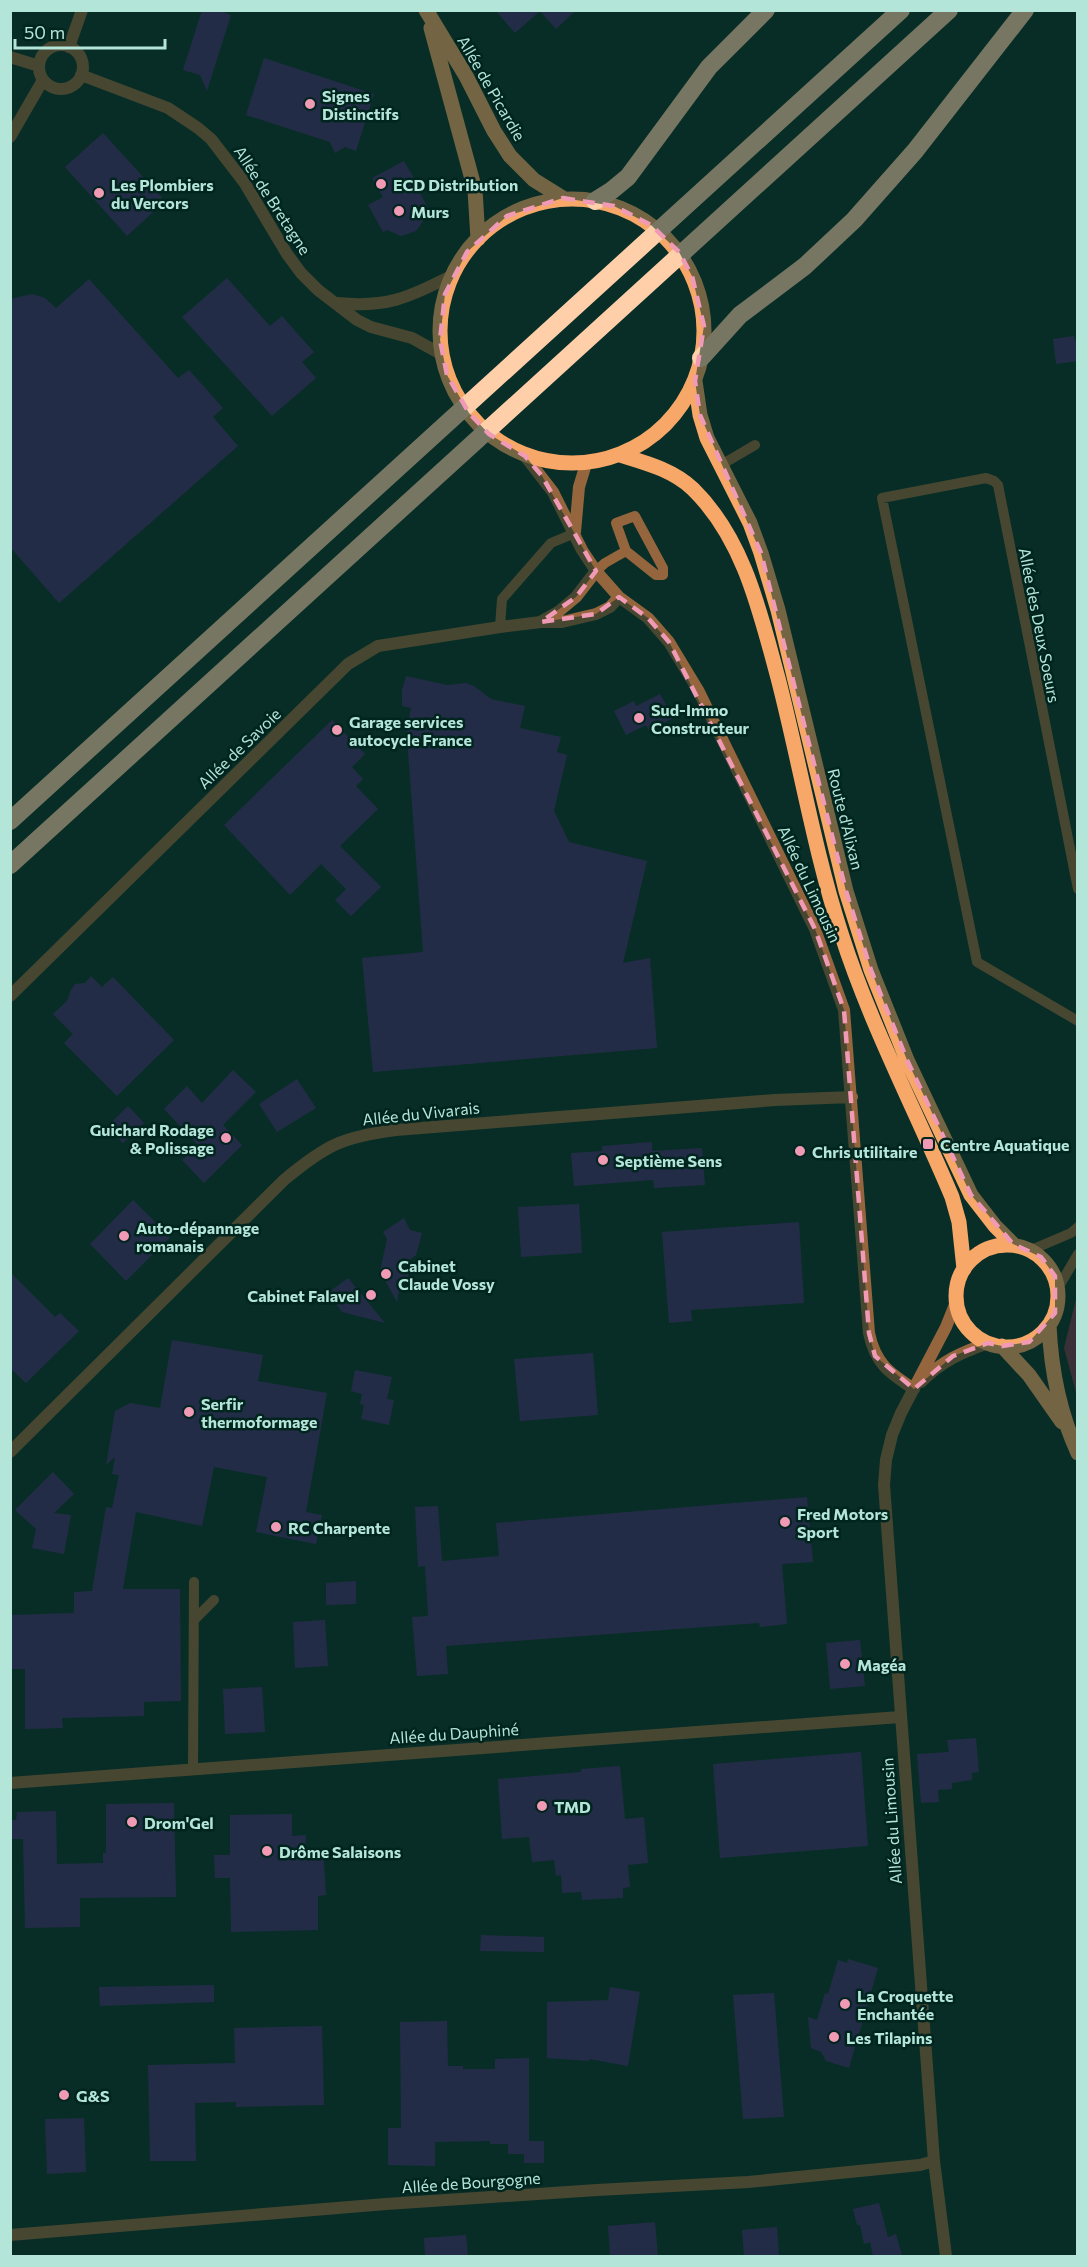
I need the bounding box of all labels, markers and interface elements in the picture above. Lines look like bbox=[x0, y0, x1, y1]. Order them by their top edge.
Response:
scale bar bbox=[15, 12, 165, 50]
text: 50 m bbox=[24, 21, 65, 43]
street label: Allée de Picardie bbox=[454, 32, 530, 144]
place label: Signes Distinctifs bbox=[322, 86, 399, 123]
marker: Signes Distinctifs bbox=[303, 97, 317, 111]
street label: Allée de Bretagne bbox=[231, 142, 315, 258]
place label: Les Plombiers du Vercors bbox=[111, 175, 214, 212]
place label: ECD Distribution bbox=[393, 175, 518, 194]
marker: ECD Distribution bbox=[374, 177, 388, 191]
marker: Les Plombiers du Vercors bbox=[92, 186, 106, 200]
place label: Murs bbox=[411, 202, 449, 221]
marker: Murs bbox=[392, 204, 406, 218]
street label: Allée des Deux Soeurs bbox=[1016, 546, 1064, 704]
place label: Sud-Immo Constructeur bbox=[651, 700, 750, 737]
street label: Allée de Savoie bbox=[194, 704, 284, 792]
marker: Sud-Immo Constructeur bbox=[632, 711, 646, 725]
place label: Garage services autocycle France bbox=[349, 712, 472, 749]
marker: Garage services autocycle France bbox=[330, 723, 344, 737]
street label: Route d'Alixan bbox=[824, 766, 868, 872]
street label: Allée du Limousin bbox=[775, 823, 845, 945]
street label: Allée du Vivarais bbox=[361, 1097, 481, 1129]
place label: Guichard Rodage & Polissage bbox=[90, 1120, 214, 1157]
marker: Guichard Rodage & Polissage bbox=[219, 1131, 233, 1145]
place label: Centre Aquatique bbox=[940, 1135, 1069, 1154]
marker: Centre Aquatique bbox=[921, 1137, 935, 1151]
place label: Chris utilitaire bbox=[812, 1142, 917, 1161]
marker: Chris utilitaire bbox=[793, 1144, 807, 1158]
place label: Septième Sens bbox=[615, 1151, 722, 1170]
marker: Septième Sens bbox=[596, 1153, 610, 1167]
place label: Auto-dépannage romanais bbox=[136, 1218, 259, 1255]
marker: Auto-dépannage romanais bbox=[117, 1229, 131, 1243]
place label: Cabinet Claude Vossy bbox=[398, 1256, 495, 1293]
marker: Cabinet Claude Vossy bbox=[379, 1267, 393, 1281]
place label: Cabinet Falavel bbox=[247, 1286, 359, 1305]
marker: Cabinet Falavel bbox=[364, 1288, 378, 1302]
place label: Serfir thermoformage bbox=[201, 1394, 317, 1431]
marker: Serfir thermoformage bbox=[182, 1405, 196, 1419]
place label: Fred Motors Sport bbox=[797, 1504, 888, 1541]
marker: Fred Motors Sport bbox=[778, 1515, 792, 1529]
place label: RC Charpente bbox=[288, 1518, 390, 1537]
marker: RC Charpente bbox=[269, 1520, 283, 1534]
place label: Magéa bbox=[857, 1655, 906, 1674]
marker: Magéa bbox=[838, 1657, 852, 1671]
street label: Allée du Dauphiné bbox=[389, 1719, 519, 1747]
street label: Allée du Limousin bbox=[877, 1757, 905, 1885]
place label: TMD bbox=[554, 1797, 591, 1816]
marker: TMD bbox=[535, 1799, 549, 1813]
place label: Drom'Gel bbox=[144, 1813, 214, 1832]
marker: Drom'Gel bbox=[125, 1815, 139, 1829]
place label: Drôme Salaisons bbox=[279, 1842, 401, 1861]
marker: Drôme Salaisons bbox=[260, 1844, 274, 1858]
place label: La Croquette Enchantée bbox=[857, 1986, 953, 2023]
marker: La Croquette Enchantée bbox=[838, 1997, 852, 2011]
place label: Les Tilapins bbox=[846, 2028, 932, 2047]
marker: Les Tilapins bbox=[827, 2030, 841, 2044]
place label: G&S bbox=[76, 2086, 110, 2105]
marker: G&S bbox=[57, 2088, 71, 2102]
street label: Allée de Bourgogne bbox=[401, 2168, 541, 2196]

